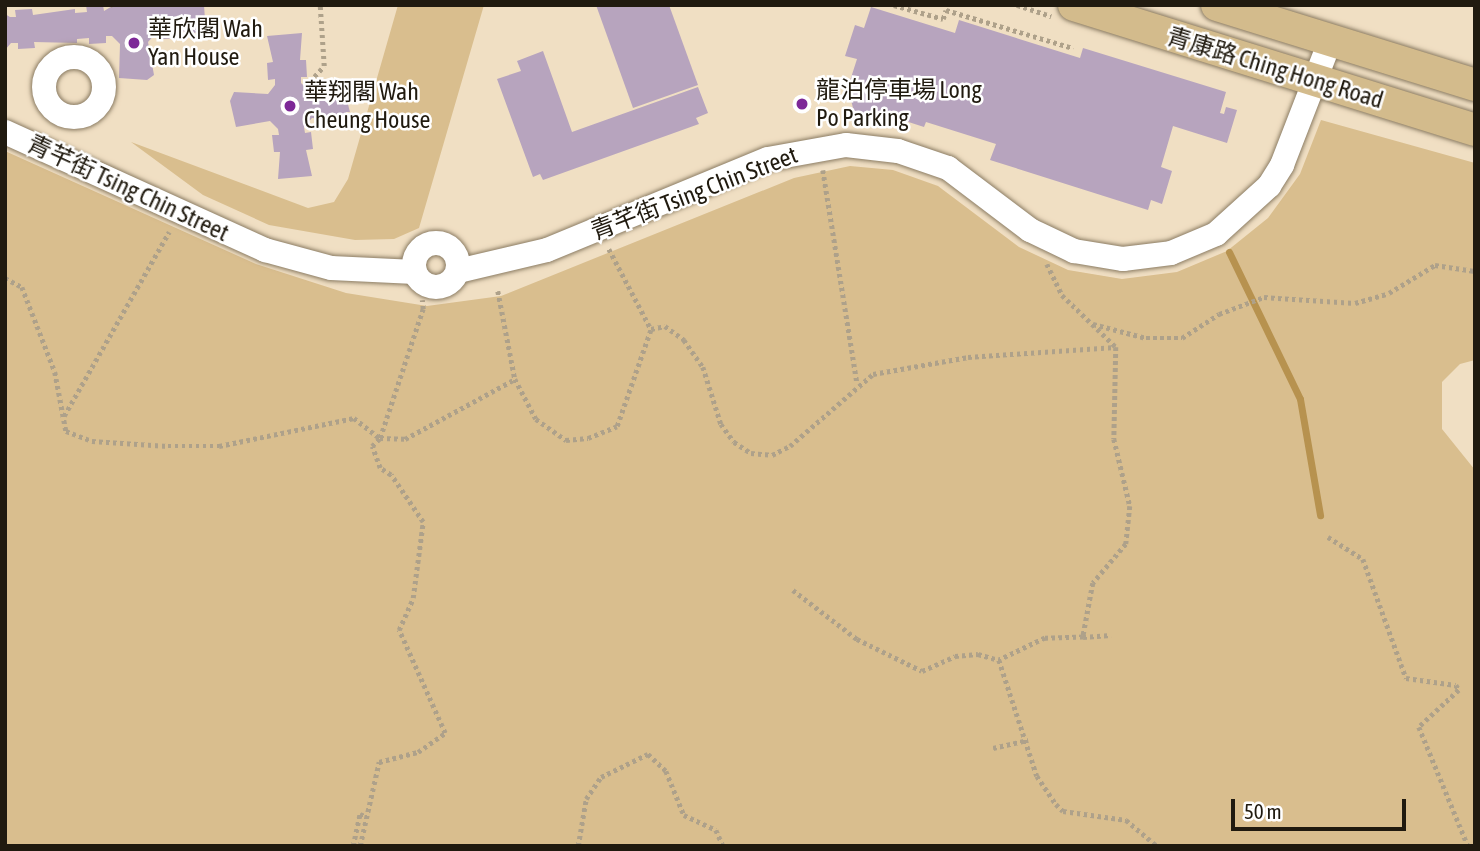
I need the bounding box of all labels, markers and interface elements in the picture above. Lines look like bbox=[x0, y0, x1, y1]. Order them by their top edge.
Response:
place label: 華欣閣 Wah Yan House bbox=[148, 15, 263, 71]
street label: 青康路 Ching Hong Road bbox=[1163, 21, 1387, 115]
marker: 華欣閣 Wah Yan House bbox=[126, 35, 142, 51]
place label: 龍泊停車場 Long Po Parking bbox=[816, 76, 982, 132]
place label: 華翔閣 Wah Cheung House bbox=[304, 78, 430, 134]
marker: 龍泊停車場 Long Po Parking bbox=[794, 96, 810, 112]
marker: 華翔閣 Wah Cheung House bbox=[282, 98, 298, 114]
street label: 青芊街 Tsing Chin Street bbox=[23, 129, 233, 247]
street label: 青芊街 Tsing Chin Street bbox=[587, 140, 801, 246]
scale bar bbox=[1235, 784, 1410, 828]
text: 50 m bbox=[1244, 799, 1282, 823]

